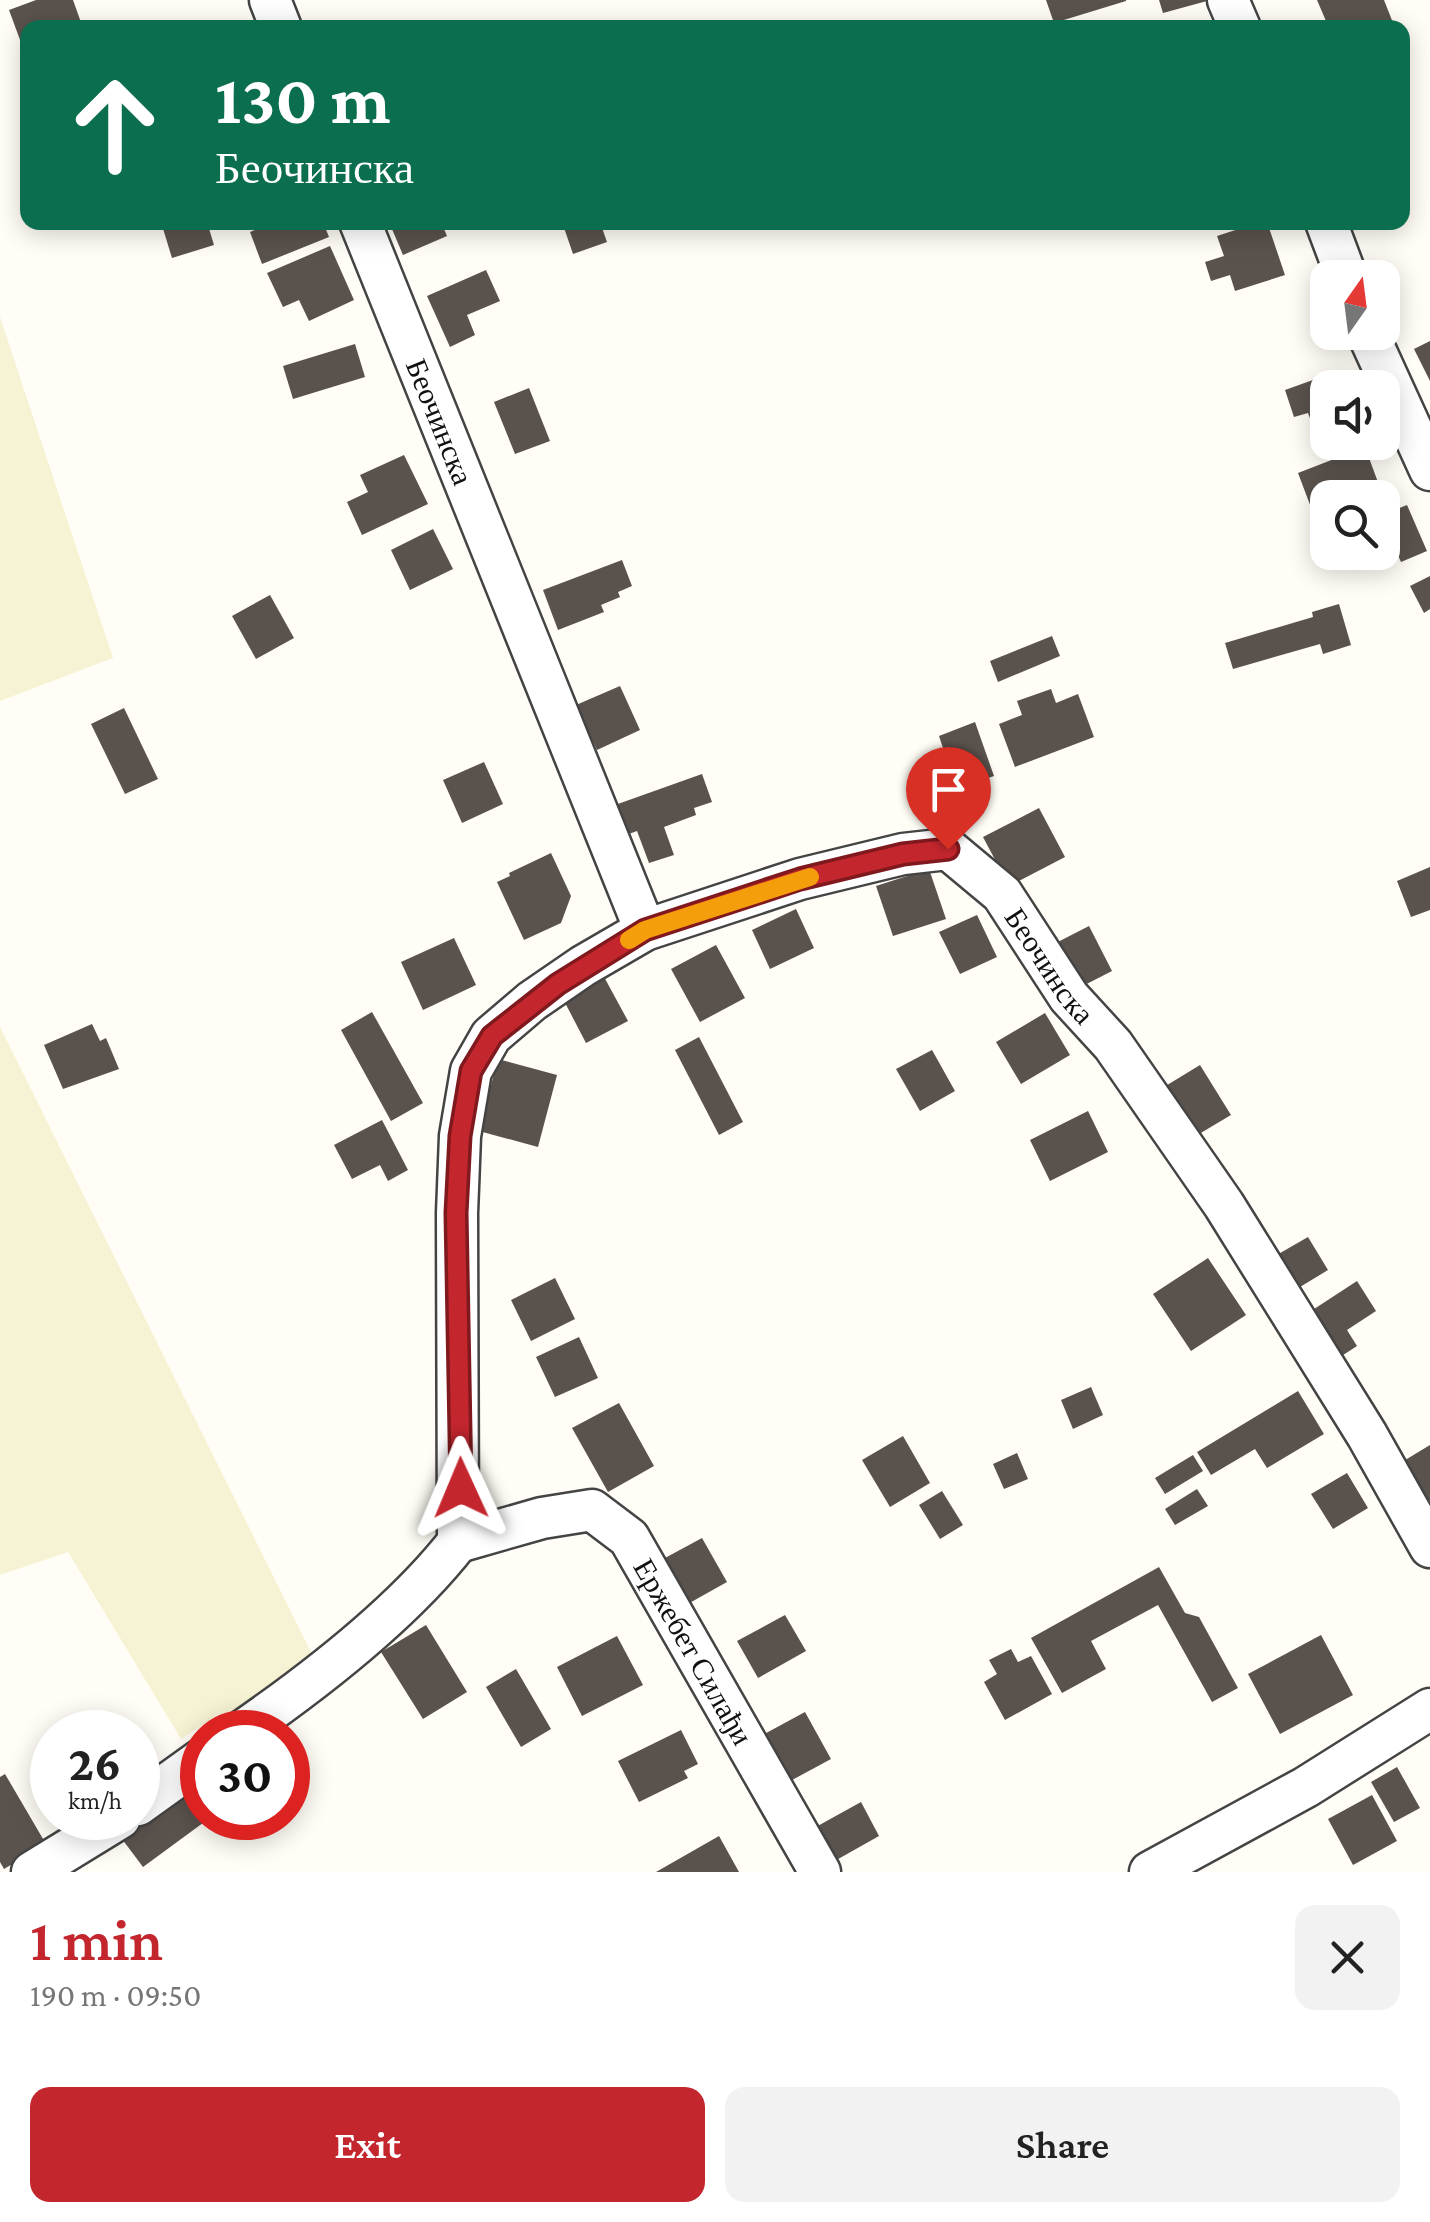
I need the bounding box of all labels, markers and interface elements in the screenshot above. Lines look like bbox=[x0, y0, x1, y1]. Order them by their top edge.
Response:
icon: ahead bbox=[50, 60, 180, 190]
text: 130 m bbox=[215, 60, 391, 138]
text: Беочинска bbox=[215, 143, 414, 193]
north arrow bbox=[1310, 260, 1400, 350]
map controls bbox=[1310, 260, 1400, 570]
street label: Беочинска bbox=[400, 354, 480, 489]
button: sound bbox=[1310, 370, 1400, 460]
button: search bbox=[1310, 480, 1400, 570]
pin bbox=[906, 747, 991, 850]
icon: arrive bbox=[921, 762, 976, 817]
street label: Беочинска bbox=[999, 901, 1101, 1030]
position arrow bbox=[409, 1436, 513, 1540]
street label: Ержебет Силађи bbox=[628, 1553, 760, 1750]
speed limit sign: 30 bbox=[180, 1710, 310, 1840]
text: 26 bbox=[69, 1735, 121, 1791]
text: km/h bbox=[68, 1787, 122, 1814]
button: close bbox=[1295, 1905, 1400, 2010]
text: 1 min bbox=[30, 1906, 163, 1973]
text: 190 m · 09:50 bbox=[30, 1977, 201, 2013]
button: Exit bbox=[30, 2087, 705, 2202]
button: Share bbox=[725, 2087, 1400, 2202]

